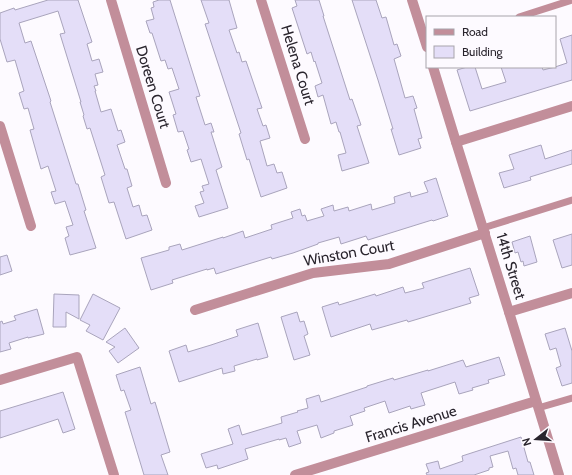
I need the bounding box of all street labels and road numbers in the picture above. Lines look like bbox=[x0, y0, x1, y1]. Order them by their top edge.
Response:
street label: Helena Court bbox=[277, 23, 319, 107]
street label: Doreen Court bbox=[132, 43, 174, 131]
street label: 14th Street bbox=[492, 231, 530, 301]
street label: Winston Court bbox=[302, 236, 396, 270]
street label: Francis Avenue bbox=[363, 401, 459, 446]

